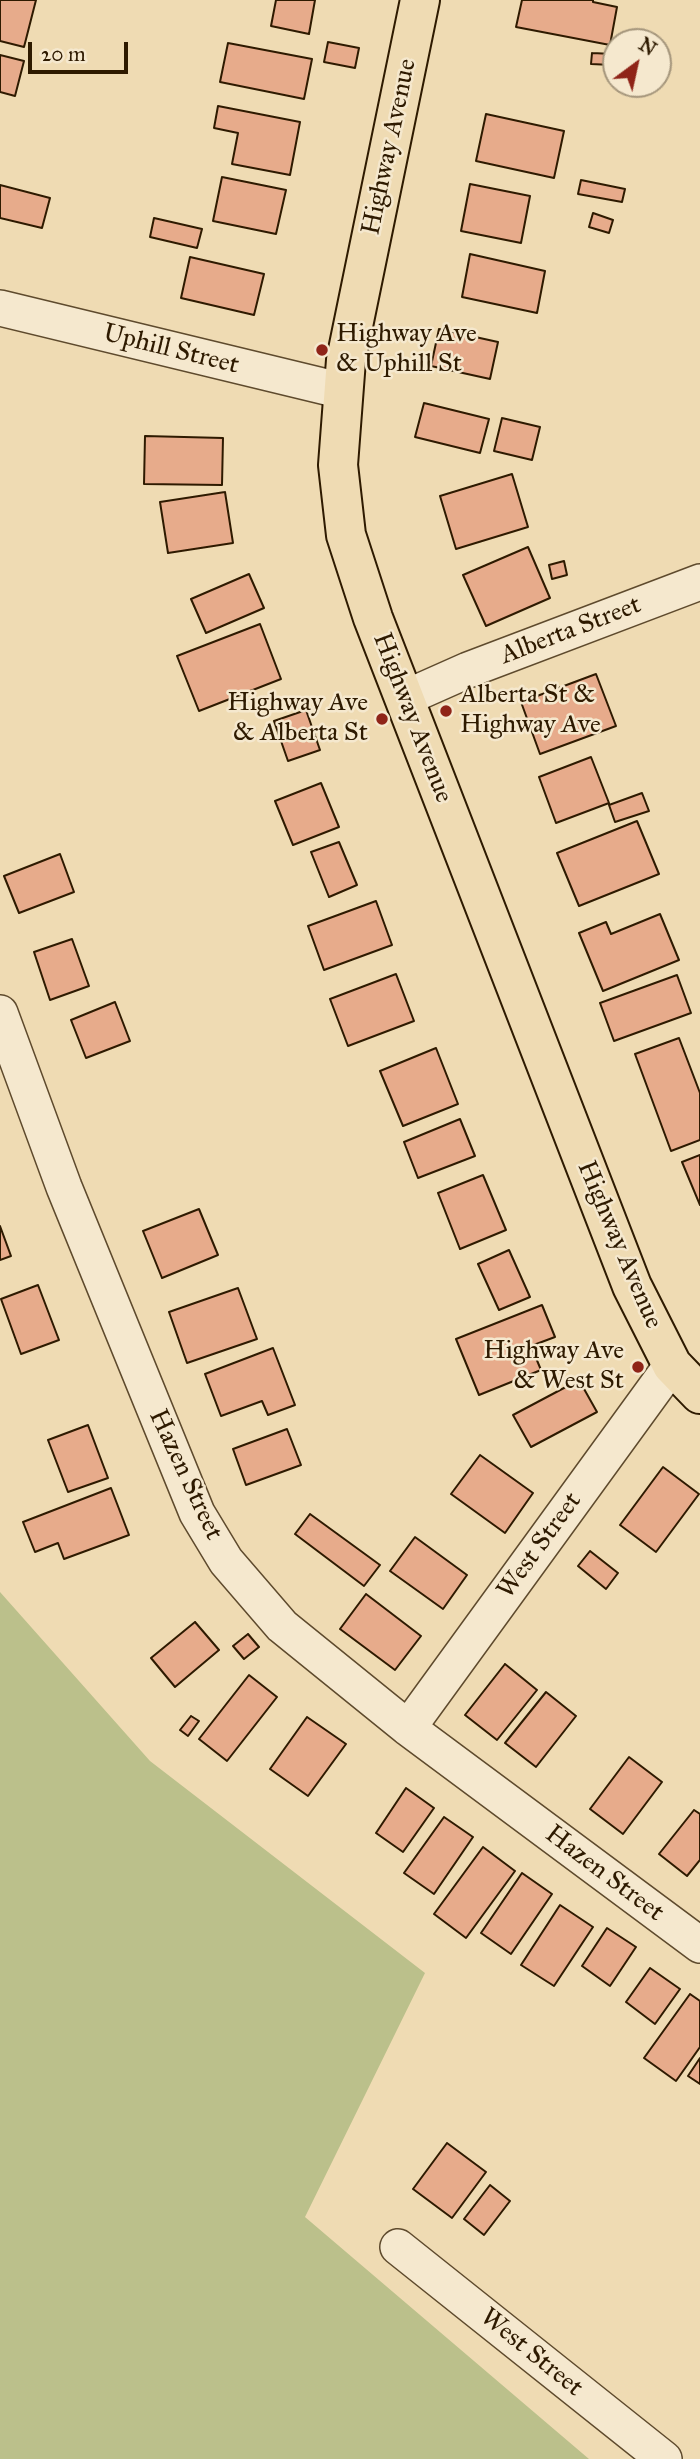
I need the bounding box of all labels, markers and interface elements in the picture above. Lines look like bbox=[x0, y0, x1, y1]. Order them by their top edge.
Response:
scale bar bbox=[32, 28, 131, 72]
north arrow bbox=[602, 28, 672, 98]
text: N bbox=[635, 33, 661, 61]
text: 20 m bbox=[41, 41, 86, 67]
street label: Highway Avenue bbox=[356, 56, 424, 238]
street label: Uphill Street bbox=[100, 318, 242, 382]
place label: Highway Ave & Uphill St bbox=[336, 319, 477, 380]
marker: Highway Ave & Uphill St bbox=[314, 342, 330, 358]
street label: Alberta Street bbox=[496, 590, 646, 672]
street label: Highway Avenue bbox=[365, 629, 459, 807]
place label: Alberta St & Highway Ave bbox=[460, 680, 601, 742]
place label: Highway Ave & Alberta St bbox=[227, 688, 368, 750]
marker: Alberta St & Highway Ave bbox=[438, 703, 454, 719]
marker: Highway Ave & Alberta St bbox=[374, 711, 390, 727]
street label: Highway Avenue bbox=[570, 1156, 668, 1334]
place label: Highway Ave & West St bbox=[483, 1336, 624, 1398]
marker: Highway Ave & West St bbox=[630, 1359, 646, 1375]
street label: Hazen Street bbox=[141, 1405, 229, 1545]
street label: West Street bbox=[491, 1487, 589, 1605]
street label: Hazen Street bbox=[538, 1819, 670, 1929]
street label: West Street bbox=[473, 2302, 589, 2404]

